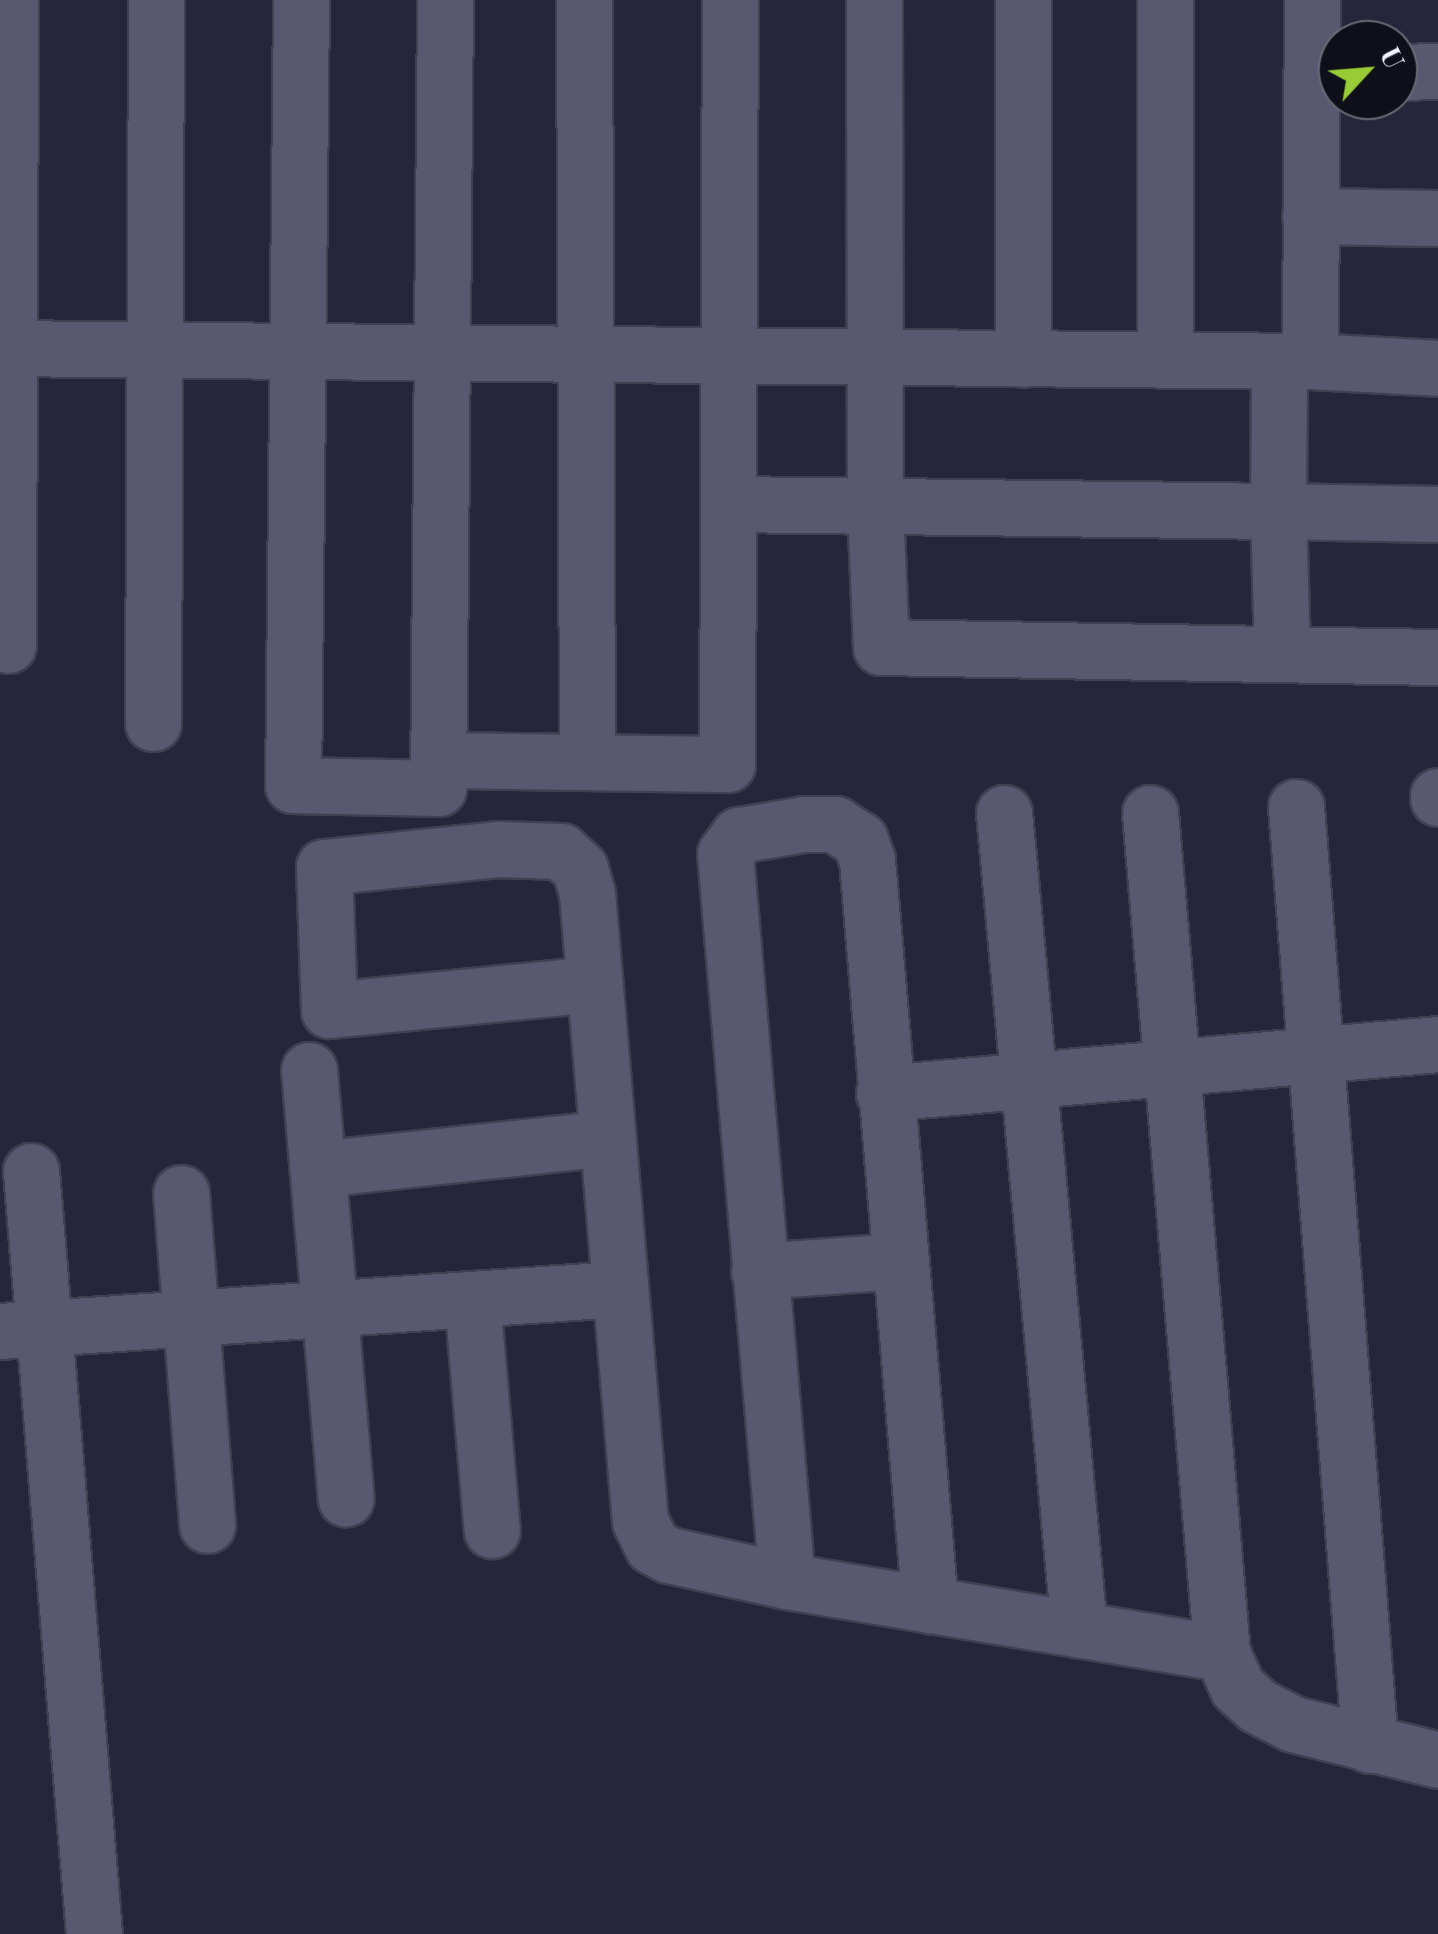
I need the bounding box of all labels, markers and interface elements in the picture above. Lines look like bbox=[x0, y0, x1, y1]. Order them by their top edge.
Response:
north arrow bbox=[1318, 20, 1418, 120]
text: U bbox=[1373, 41, 1414, 74]

